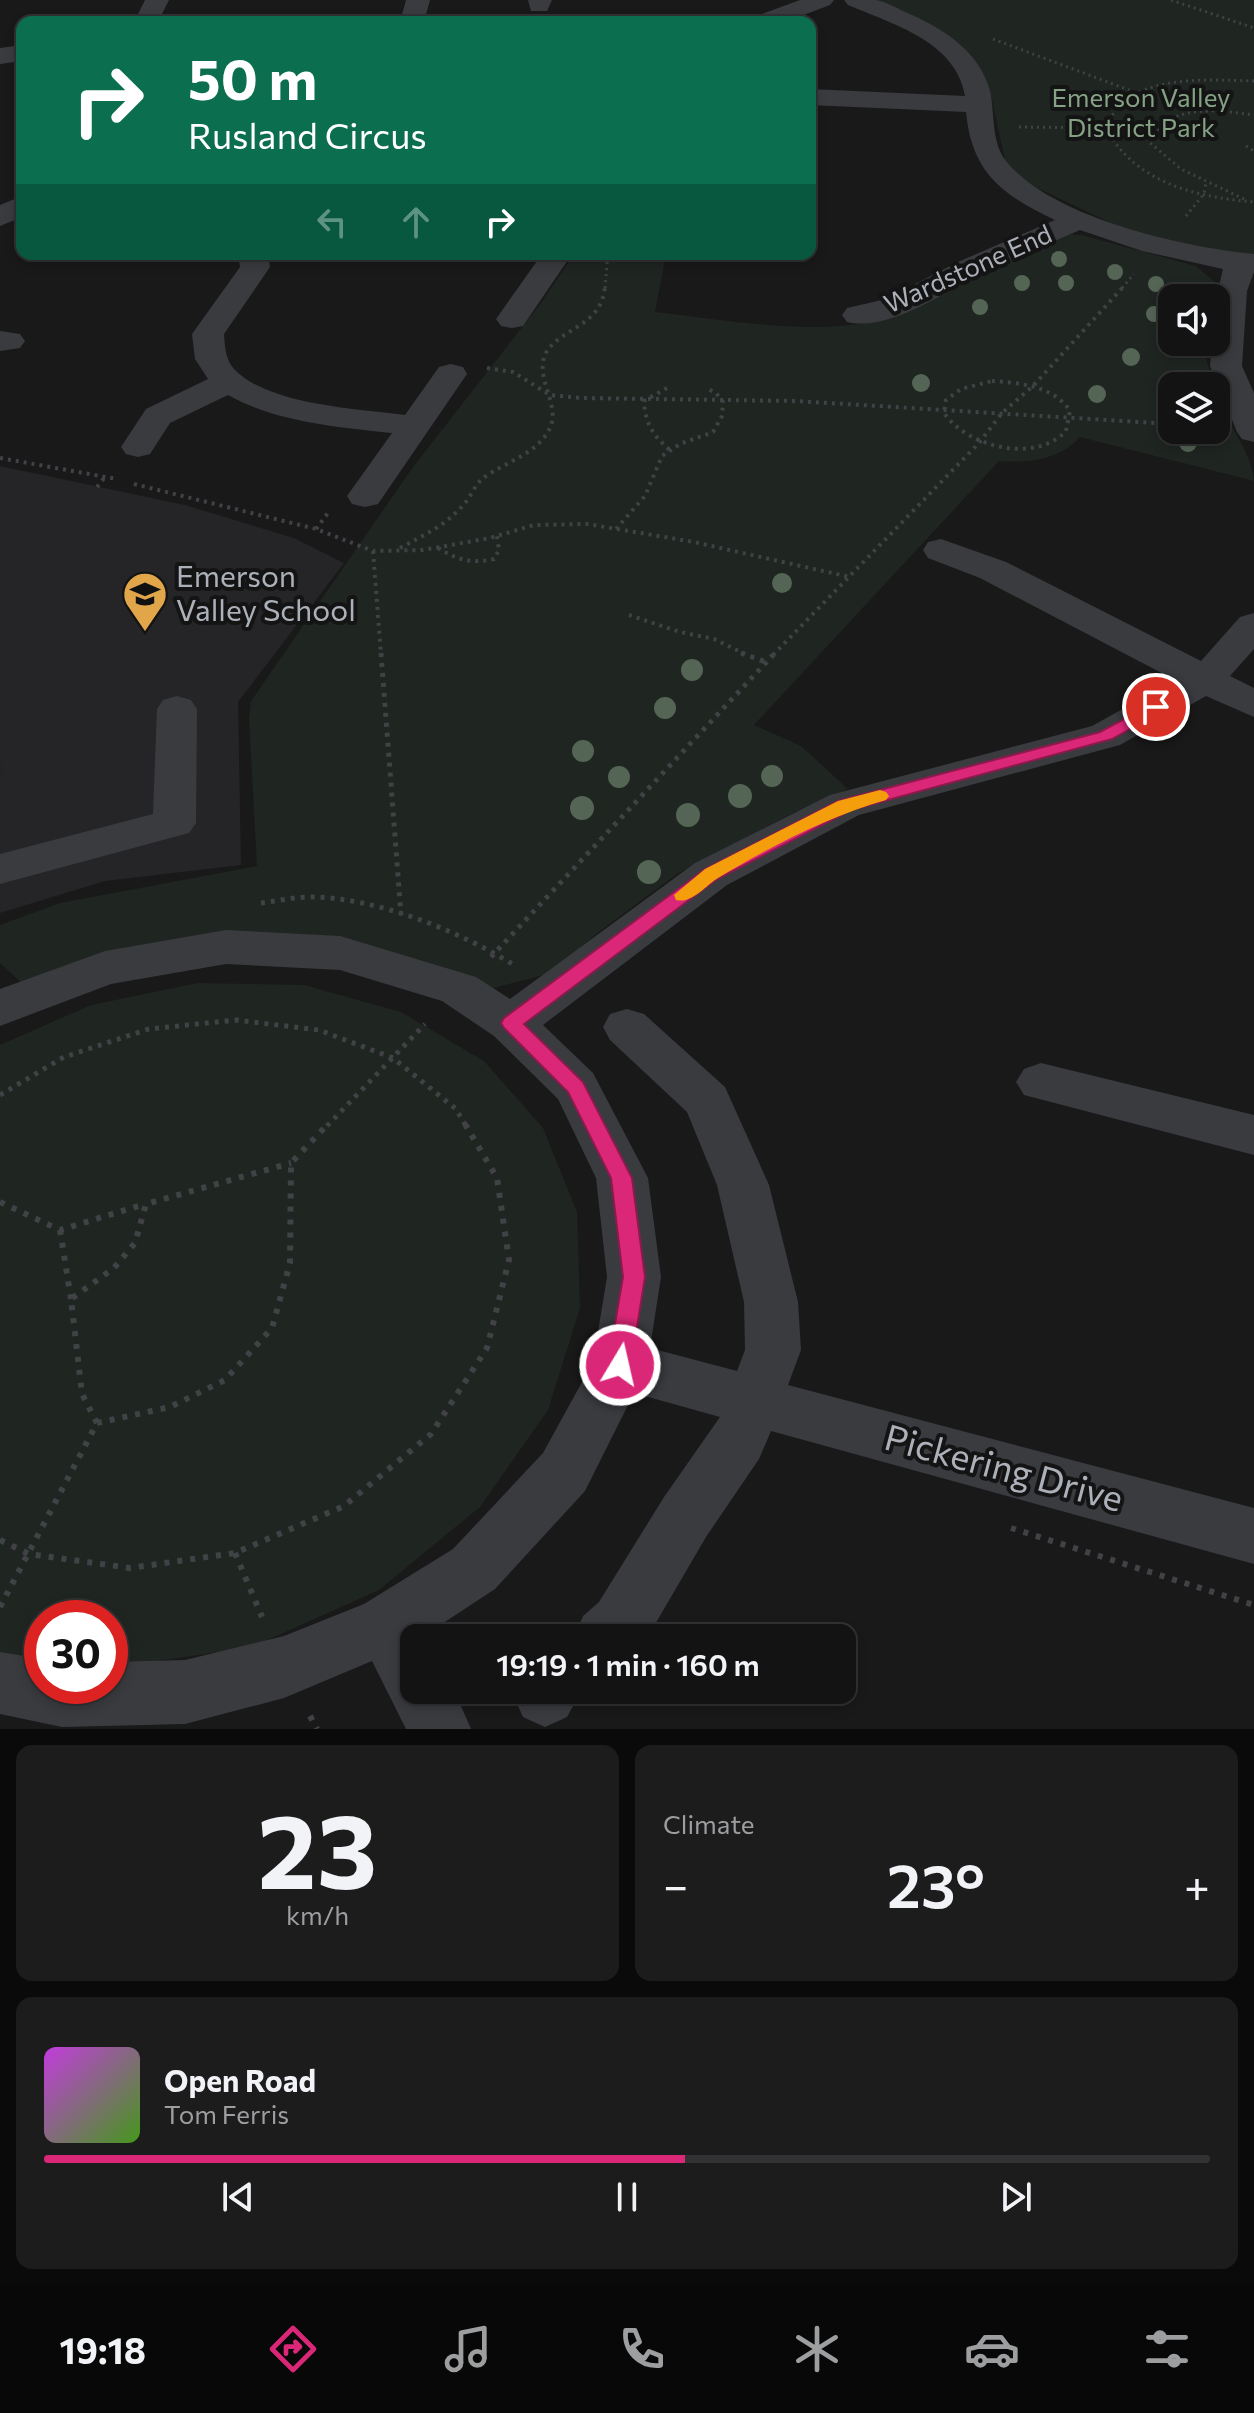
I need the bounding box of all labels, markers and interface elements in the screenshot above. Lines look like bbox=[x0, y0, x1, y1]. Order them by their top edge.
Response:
text: 50 m bbox=[188, 43, 317, 112]
icon: right bbox=[56, 48, 160, 152]
park label: Emerson Valley District Park bbox=[1051, 81, 1231, 142]
text: Rusland Circus bbox=[188, 112, 427, 156]
icon: left bbox=[310, 200, 354, 244]
icon: ahead bbox=[394, 200, 438, 244]
icon: right bbox=[478, 200, 522, 244]
street label: Wardstone End bbox=[879, 217, 1056, 318]
map controls bbox=[1158, 284, 1230, 444]
button: sound bbox=[1158, 284, 1230, 356]
button: layers bbox=[1158, 372, 1230, 444]
place label: Emerson Valley School bbox=[176, 556, 356, 627]
school or university icon: Emerson Valley School bbox=[121, 570, 169, 633]
pin bbox=[1122, 673, 1190, 741]
icon: arrive bbox=[1134, 685, 1178, 729]
position arrow bbox=[578, 1323, 662, 1407]
street label: Pickering Drive bbox=[881, 1413, 1129, 1519]
speed limit sign: 30 bbox=[24, 1600, 128, 1704]
text: 19:19 · 1 min · 160 m bbox=[496, 1645, 760, 1682]
text: 23 bbox=[258, 1783, 377, 1910]
text: Climate bbox=[663, 1808, 755, 1839]
text: 23° bbox=[887, 1847, 985, 1920]
text: − bbox=[663, 1857, 688, 1911]
text: + bbox=[1184, 1857, 1210, 1911]
text: km/h bbox=[286, 1899, 349, 1930]
text: Open Road bbox=[164, 2061, 316, 2098]
text: Tom Ferris bbox=[164, 2098, 289, 2129]
icon: previous bbox=[216, 2175, 260, 2219]
icon: pause bbox=[605, 2175, 649, 2219]
icon: next bbox=[994, 2175, 1038, 2219]
icon: directions bbox=[265, 2321, 321, 2377]
icon: music bbox=[440, 2321, 496, 2377]
icon: phone bbox=[614, 2321, 670, 2377]
icon: climate bbox=[789, 2321, 845, 2377]
icon: car bbox=[964, 2321, 1020, 2377]
icon: filters bbox=[1139, 2321, 1195, 2377]
text: 19:18 bbox=[59, 2327, 146, 2371]

